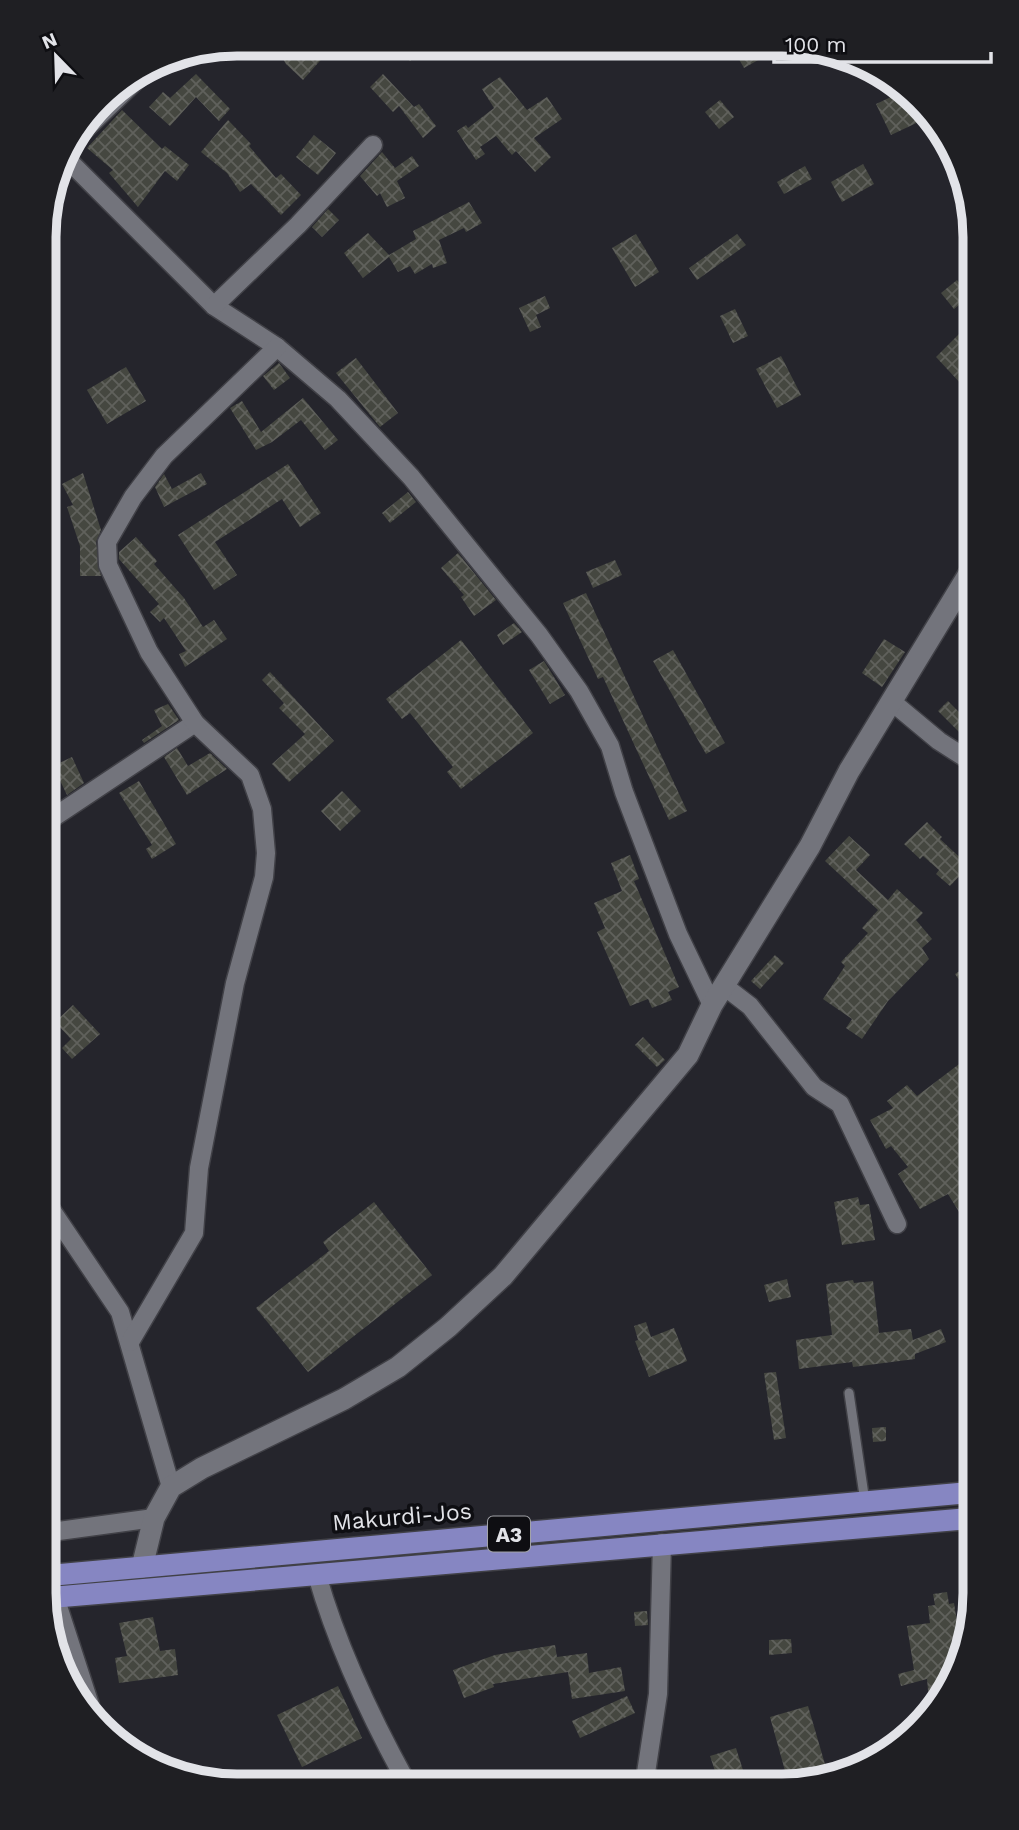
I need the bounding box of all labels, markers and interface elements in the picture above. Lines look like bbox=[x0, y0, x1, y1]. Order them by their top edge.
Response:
north arrow bbox=[21, 21, 91, 91]
scale bar bbox=[774, 21, 991, 65]
text: N bbox=[39, 27, 61, 54]
text: 100 m bbox=[785, 32, 847, 57]
street label: Makurdi-Jos bbox=[331, 1497, 473, 1537]
road number: A3 bbox=[488, 1516, 530, 1552]

